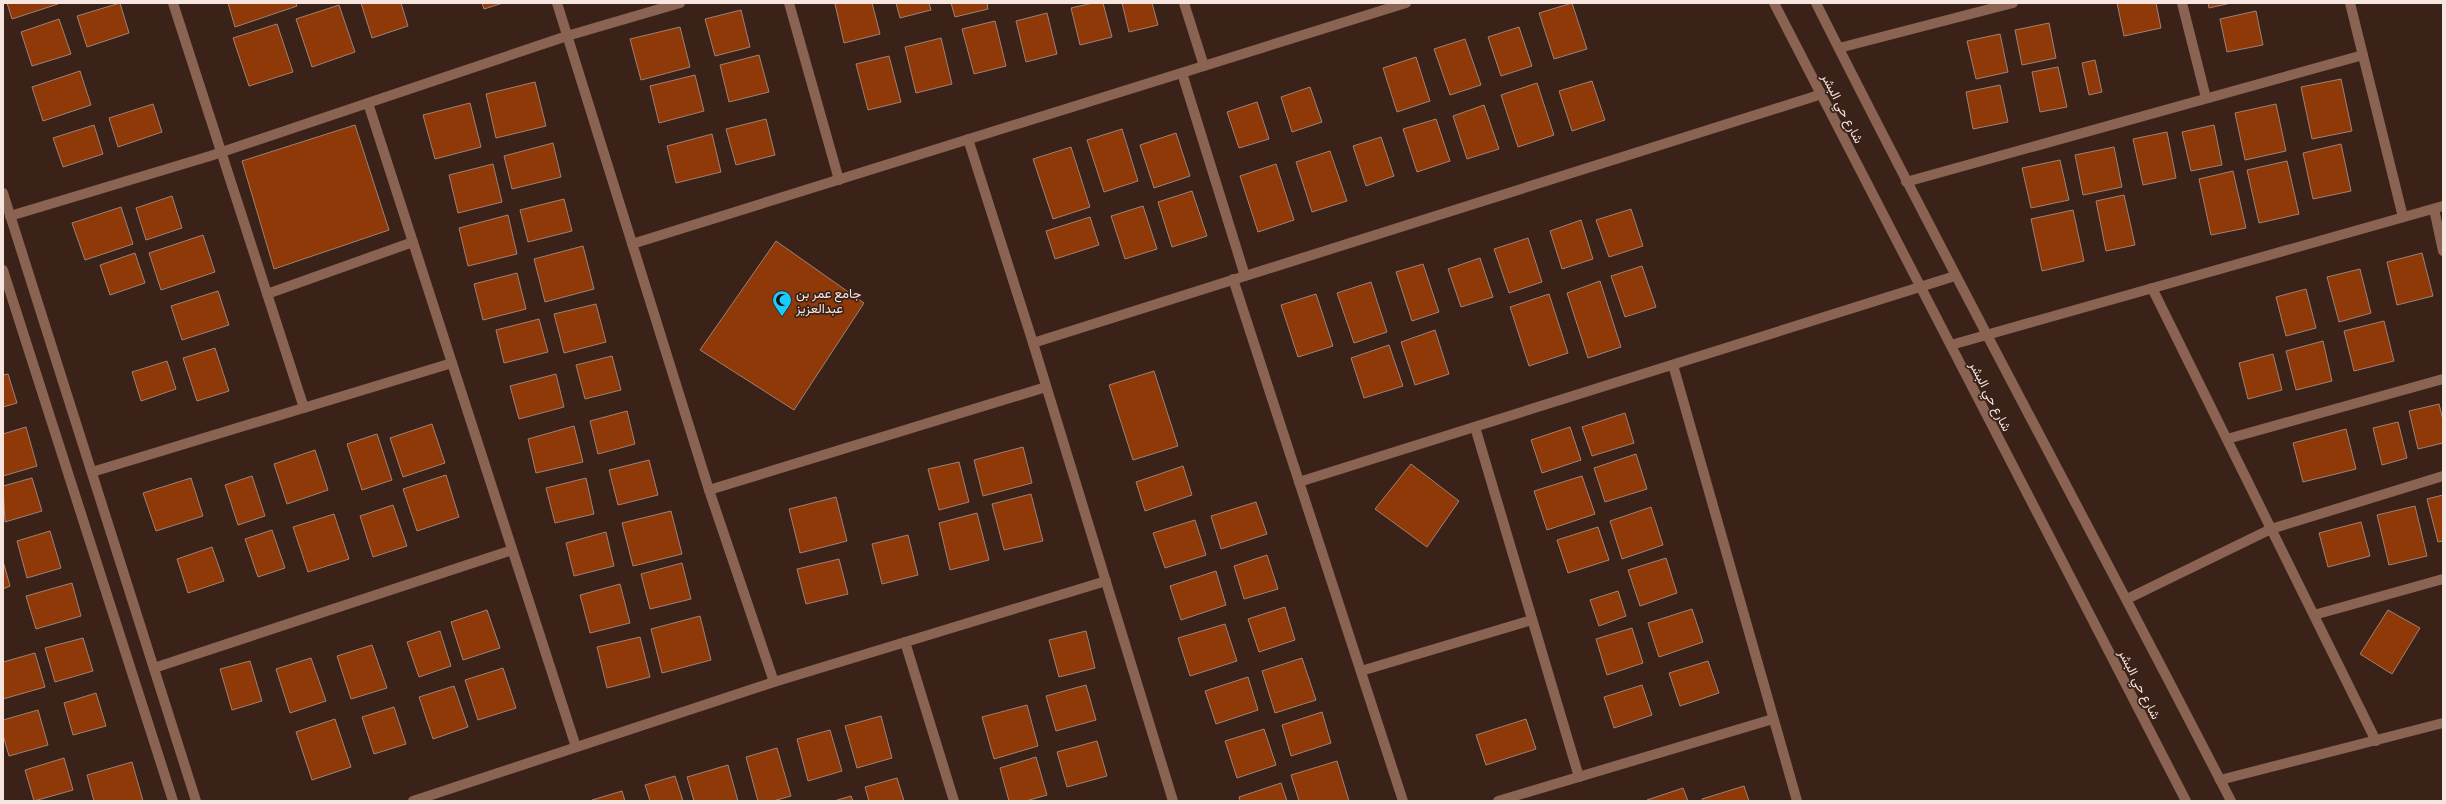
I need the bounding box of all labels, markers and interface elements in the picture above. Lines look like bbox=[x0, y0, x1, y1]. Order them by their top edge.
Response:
street label: شارع حي البشر bbox=[1815, 69, 1867, 147]
place label: جامع عمر بن عبدالعزيز bbox=[795, 285, 861, 317]
mosque icon: جامع عمر بن عبدالعزيز bbox=[771, 289, 793, 317]
street label: شارع حي البشر bbox=[1963, 357, 2015, 435]
street label: شارع حي البشر bbox=[2112, 645, 2164, 723]

